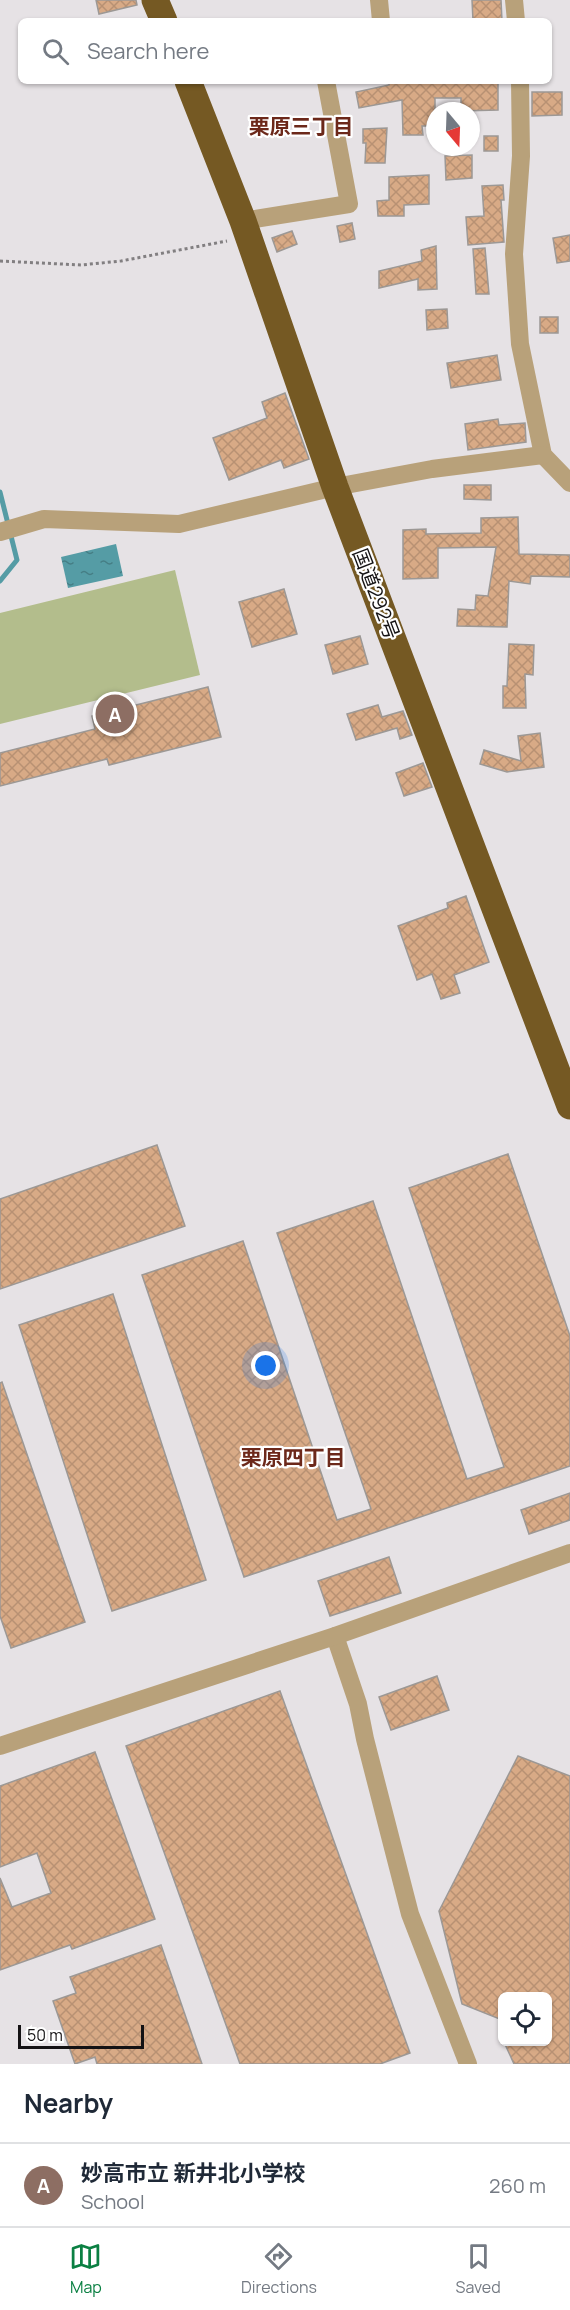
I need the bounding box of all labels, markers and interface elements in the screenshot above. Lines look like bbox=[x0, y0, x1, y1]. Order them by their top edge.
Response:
search box bbox=[18, 18, 552, 84]
icon: search bbox=[39, 35, 72, 68]
text: Search here bbox=[87, 36, 209, 66]
north arrow bbox=[426, 102, 480, 156]
district label: 栗原三丁目 bbox=[249, 112, 354, 140]
street label: 国道292号 bbox=[347, 545, 406, 643]
pin: A bbox=[96, 692, 134, 736]
your location bbox=[251, 1351, 280, 1380]
district label: 栗原四丁目 bbox=[241, 1443, 346, 1471]
map controls bbox=[498, 1992, 552, 2046]
button: locate bbox=[498, 1992, 552, 2046]
scale bar bbox=[18, 2022, 144, 2050]
text: 50 m bbox=[27, 2024, 63, 2046]
text: Nearby bbox=[24, 2085, 113, 2121]
text: 妙高市立 新井北小学校 bbox=[81, 2158, 305, 2188]
text: A bbox=[37, 2172, 50, 2199]
text: 260 m bbox=[489, 2172, 546, 2199]
text: School bbox=[81, 2188, 145, 2215]
tab: Map bbox=[69, 2240, 102, 2298]
tab: Directions bbox=[241, 2240, 317, 2298]
tab: Saved bbox=[456, 2240, 501, 2298]

